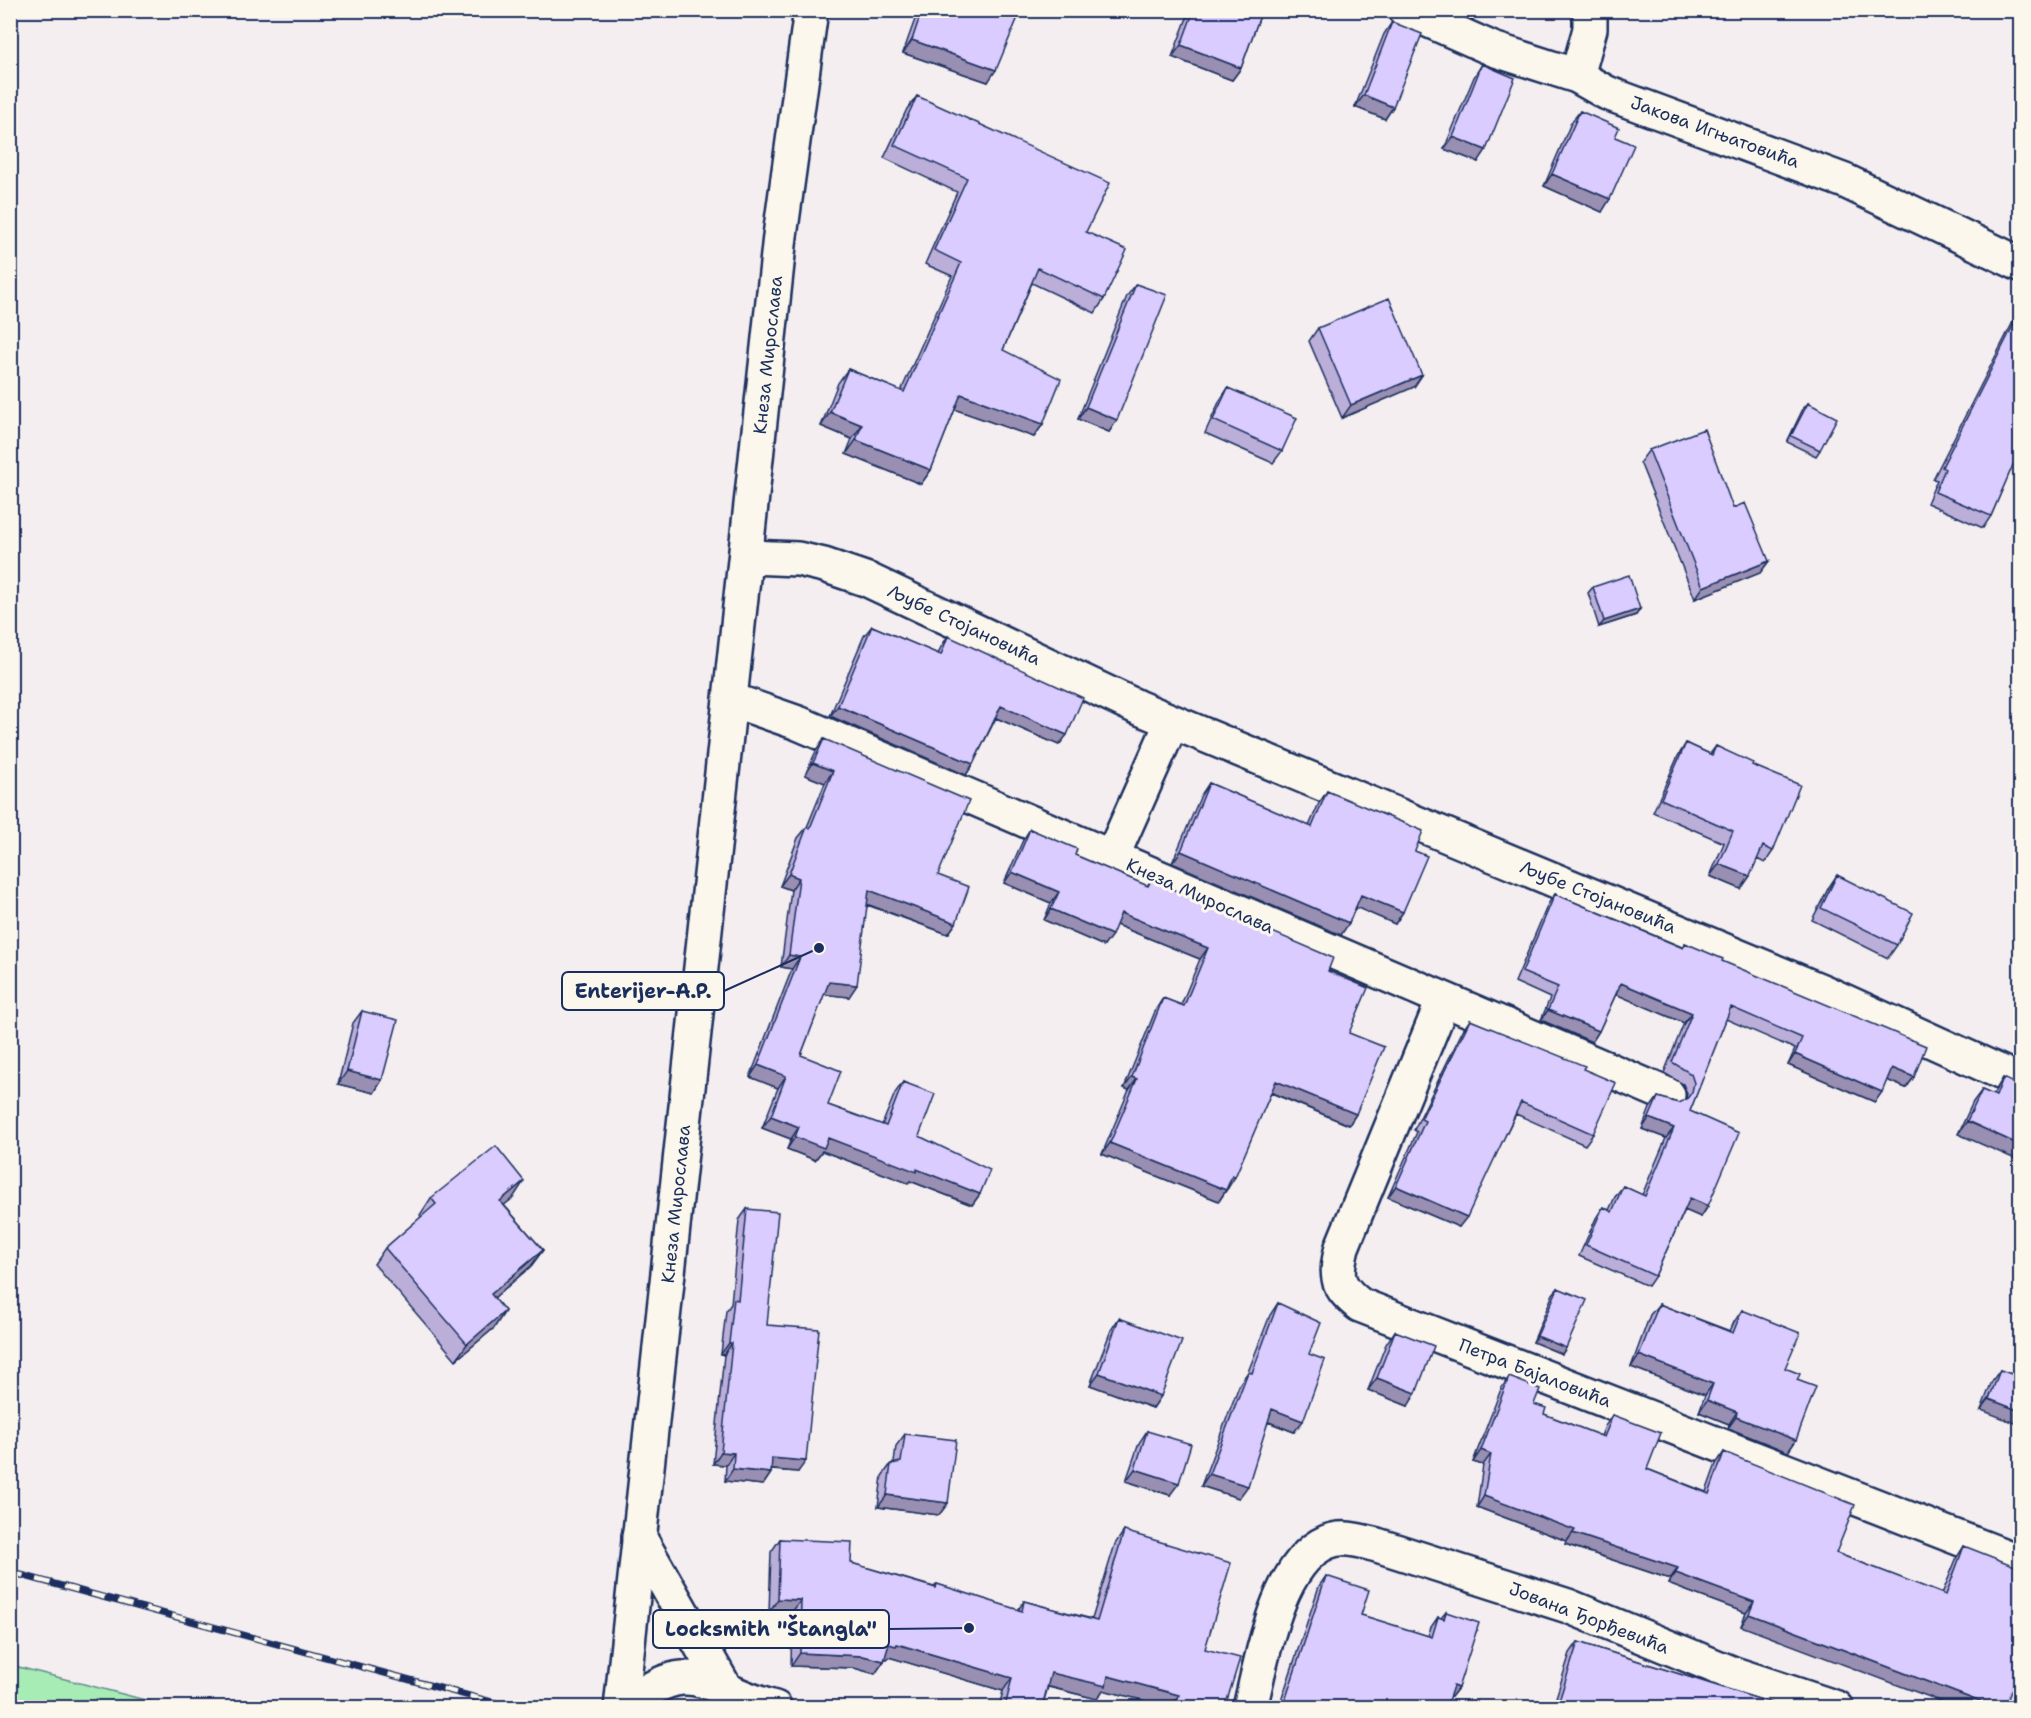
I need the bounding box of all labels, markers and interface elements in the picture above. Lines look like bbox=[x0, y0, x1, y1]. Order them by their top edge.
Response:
street label: Јакова Игњатовића bbox=[1627, 90, 1803, 174]
street label: Кнеза Мирослава bbox=[748, 275, 788, 435]
street label: Љубе Стојановића bbox=[884, 579, 1044, 671]
street label: Кнеза Мирослава bbox=[1122, 853, 1278, 939]
street label: Љубе Стојановића bbox=[1516, 855, 1680, 939]
callout: Enterijer-A.P. bbox=[562, 972, 724, 1010]
text: Enterijer-A.P. bbox=[574, 978, 712, 1004]
street label: Кнеза Мирослава bbox=[656, 1124, 696, 1284]
street label: Петра Бајаловића bbox=[1455, 1333, 1615, 1413]
street label: Јована Ђорђевића bbox=[1506, 1576, 1672, 1660]
callout: Locksmith "Štangla" bbox=[653, 1610, 889, 1648]
text: Locksmith "Štangla" bbox=[665, 1614, 877, 1642]

